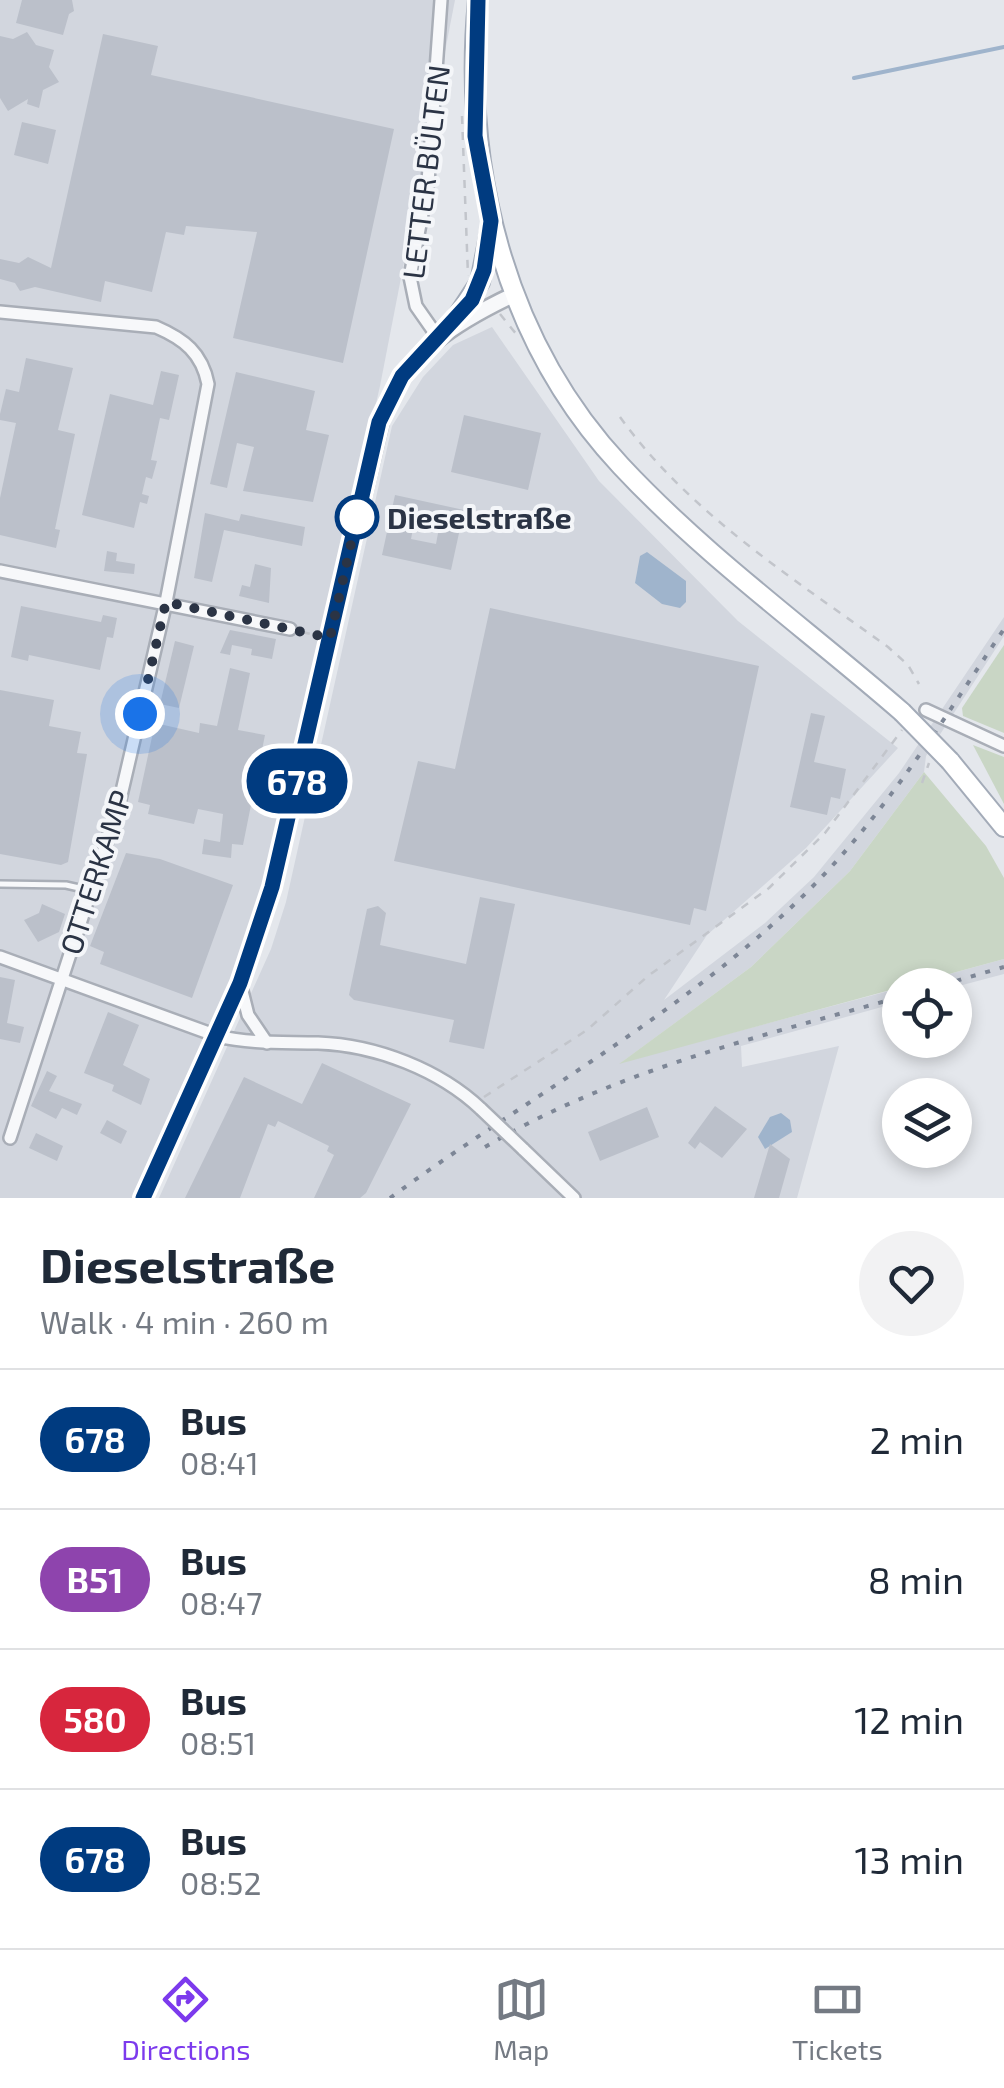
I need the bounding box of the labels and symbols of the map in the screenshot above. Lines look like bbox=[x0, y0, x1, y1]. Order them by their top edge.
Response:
street label: LETTER BÜLTEN bbox=[394, 63, 456, 281]
marker: Dieselstraße bbox=[336, 496, 378, 538]
place label: Dieselstraße bbox=[387, 499, 572, 535]
your location bbox=[115, 689, 165, 739]
line badge: 678 bbox=[240, 748, 354, 814]
street label: OTTERKAMP bbox=[52, 785, 138, 959]

